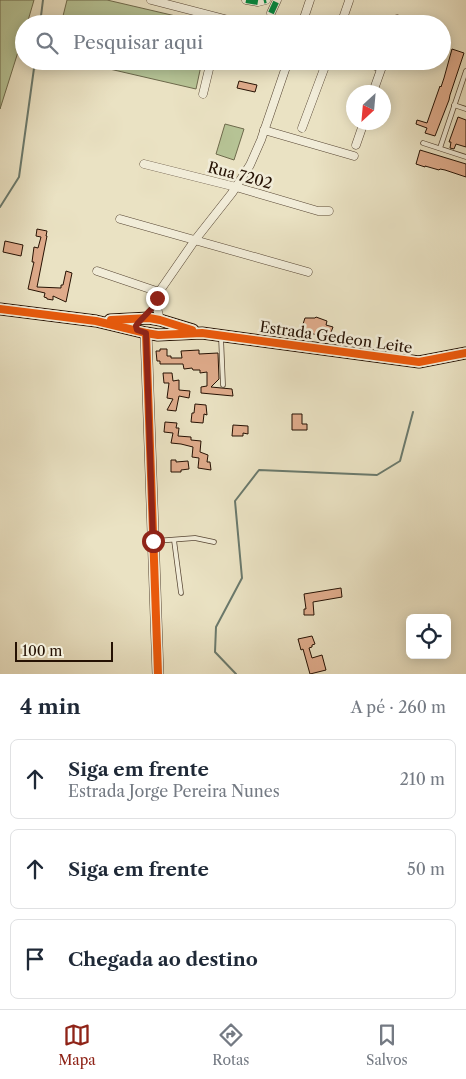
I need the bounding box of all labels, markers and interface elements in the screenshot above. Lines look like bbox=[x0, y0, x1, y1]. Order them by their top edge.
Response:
search box bbox=[15, 15, 451, 70]
icon: search bbox=[33, 29, 61, 57]
text: Pesquisar aqui bbox=[73, 31, 203, 54]
north arrow bbox=[346, 85, 391, 130]
street label: Rua 7202 bbox=[206, 157, 274, 193]
route end bbox=[146, 287, 169, 310]
street label: Estrada Gedeon Leite bbox=[258, 317, 414, 357]
route start bbox=[142, 530, 165, 553]
map controls bbox=[406, 614, 451, 659]
button: locate bbox=[406, 614, 451, 659]
scale bar bbox=[15, 639, 112, 662]
text: 100 m bbox=[22, 642, 62, 660]
text: 4 min bbox=[20, 694, 81, 719]
text: A pé · 260 m bbox=[351, 697, 446, 717]
text: Siga em frente bbox=[68, 758, 209, 781]
icon: ahead bbox=[21, 765, 49, 793]
text: 210 m bbox=[400, 769, 445, 789]
text: Estrada Jorge Pereira Nunes bbox=[68, 781, 280, 801]
icon: ahead bbox=[21, 855, 49, 883]
text: Siga em frente bbox=[68, 858, 209, 881]
text: 50 m bbox=[407, 859, 445, 879]
icon: arrive bbox=[21, 945, 49, 973]
text: Chegada ao destino bbox=[68, 948, 258, 971]
tab: Mapa bbox=[58, 1021, 96, 1069]
tab: Rotas bbox=[212, 1021, 249, 1069]
tab: Salvos bbox=[366, 1021, 408, 1069]

